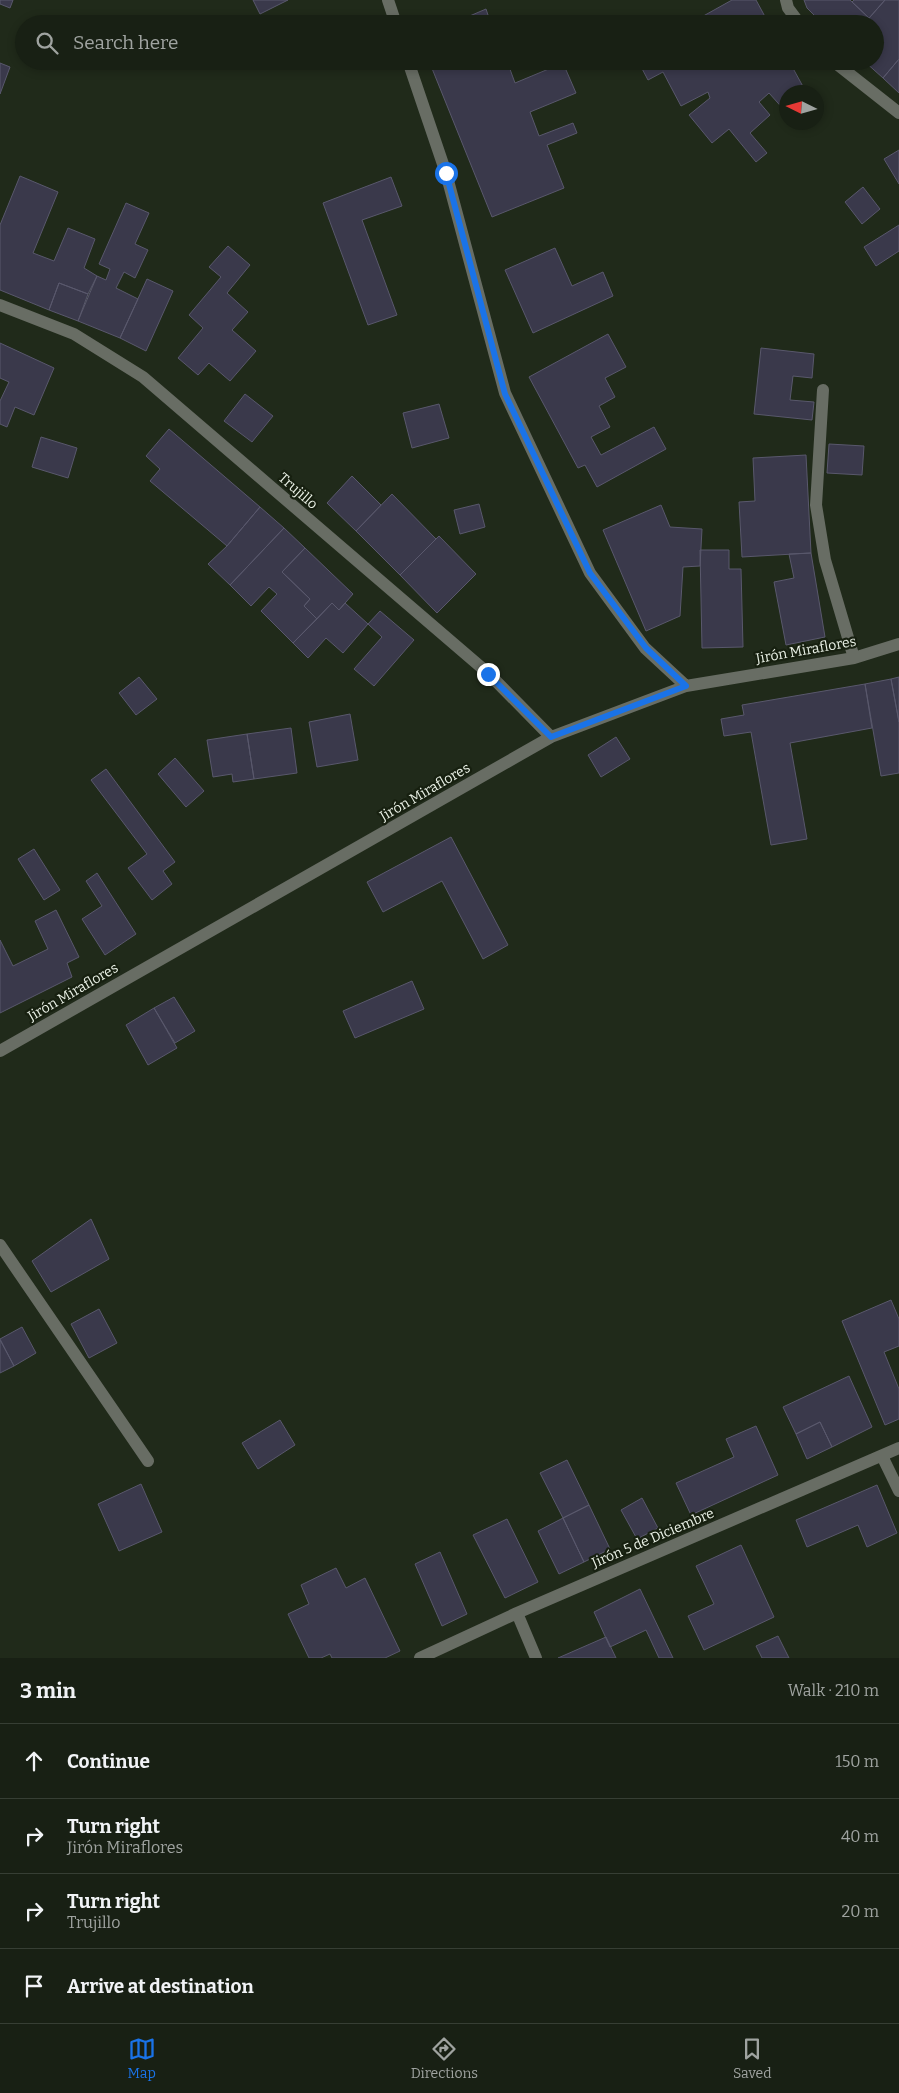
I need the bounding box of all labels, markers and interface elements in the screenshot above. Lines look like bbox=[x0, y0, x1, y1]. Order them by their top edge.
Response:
search box bbox=[15, 15, 884, 70]
icon: search bbox=[33, 29, 61, 57]
text: Search here bbox=[73, 31, 178, 54]
north arrow bbox=[779, 85, 824, 130]
route start bbox=[435, 162, 458, 185]
street label: Trujillo bbox=[275, 469, 321, 513]
street label: Jirón Miraflores bbox=[753, 633, 858, 667]
route end bbox=[477, 663, 500, 686]
street label: Jirón Miraflores bbox=[376, 759, 473, 825]
street label: Jirón Miraflores bbox=[24, 959, 121, 1025]
street label: Jirón 5 de Diciembre bbox=[588, 1505, 717, 1572]
text: 3 min bbox=[20, 1678, 76, 1704]
text: Walk · 210 m bbox=[788, 1681, 879, 1700]
icon: ahead bbox=[20, 1747, 48, 1775]
text: Continue bbox=[67, 1750, 150, 1773]
text: 150 m bbox=[835, 1752, 879, 1771]
text: Turn right bbox=[67, 1815, 160, 1838]
icon: right bbox=[20, 1822, 48, 1850]
text: 40 m bbox=[841, 1827, 879, 1846]
text: Jirón Miraflores bbox=[67, 1838, 183, 1857]
text: Turn right bbox=[67, 1890, 160, 1913]
icon: right bbox=[20, 1897, 48, 1925]
text: 20 m bbox=[842, 1902, 879, 1921]
text: Trujillo bbox=[67, 1913, 120, 1932]
icon: arrive bbox=[20, 1972, 48, 2000]
text: Arrive at destination bbox=[67, 1975, 254, 1998]
tab: Map bbox=[127, 2035, 156, 2082]
tab: Directions bbox=[411, 2035, 478, 2082]
tab: Saved bbox=[733, 2035, 772, 2082]

